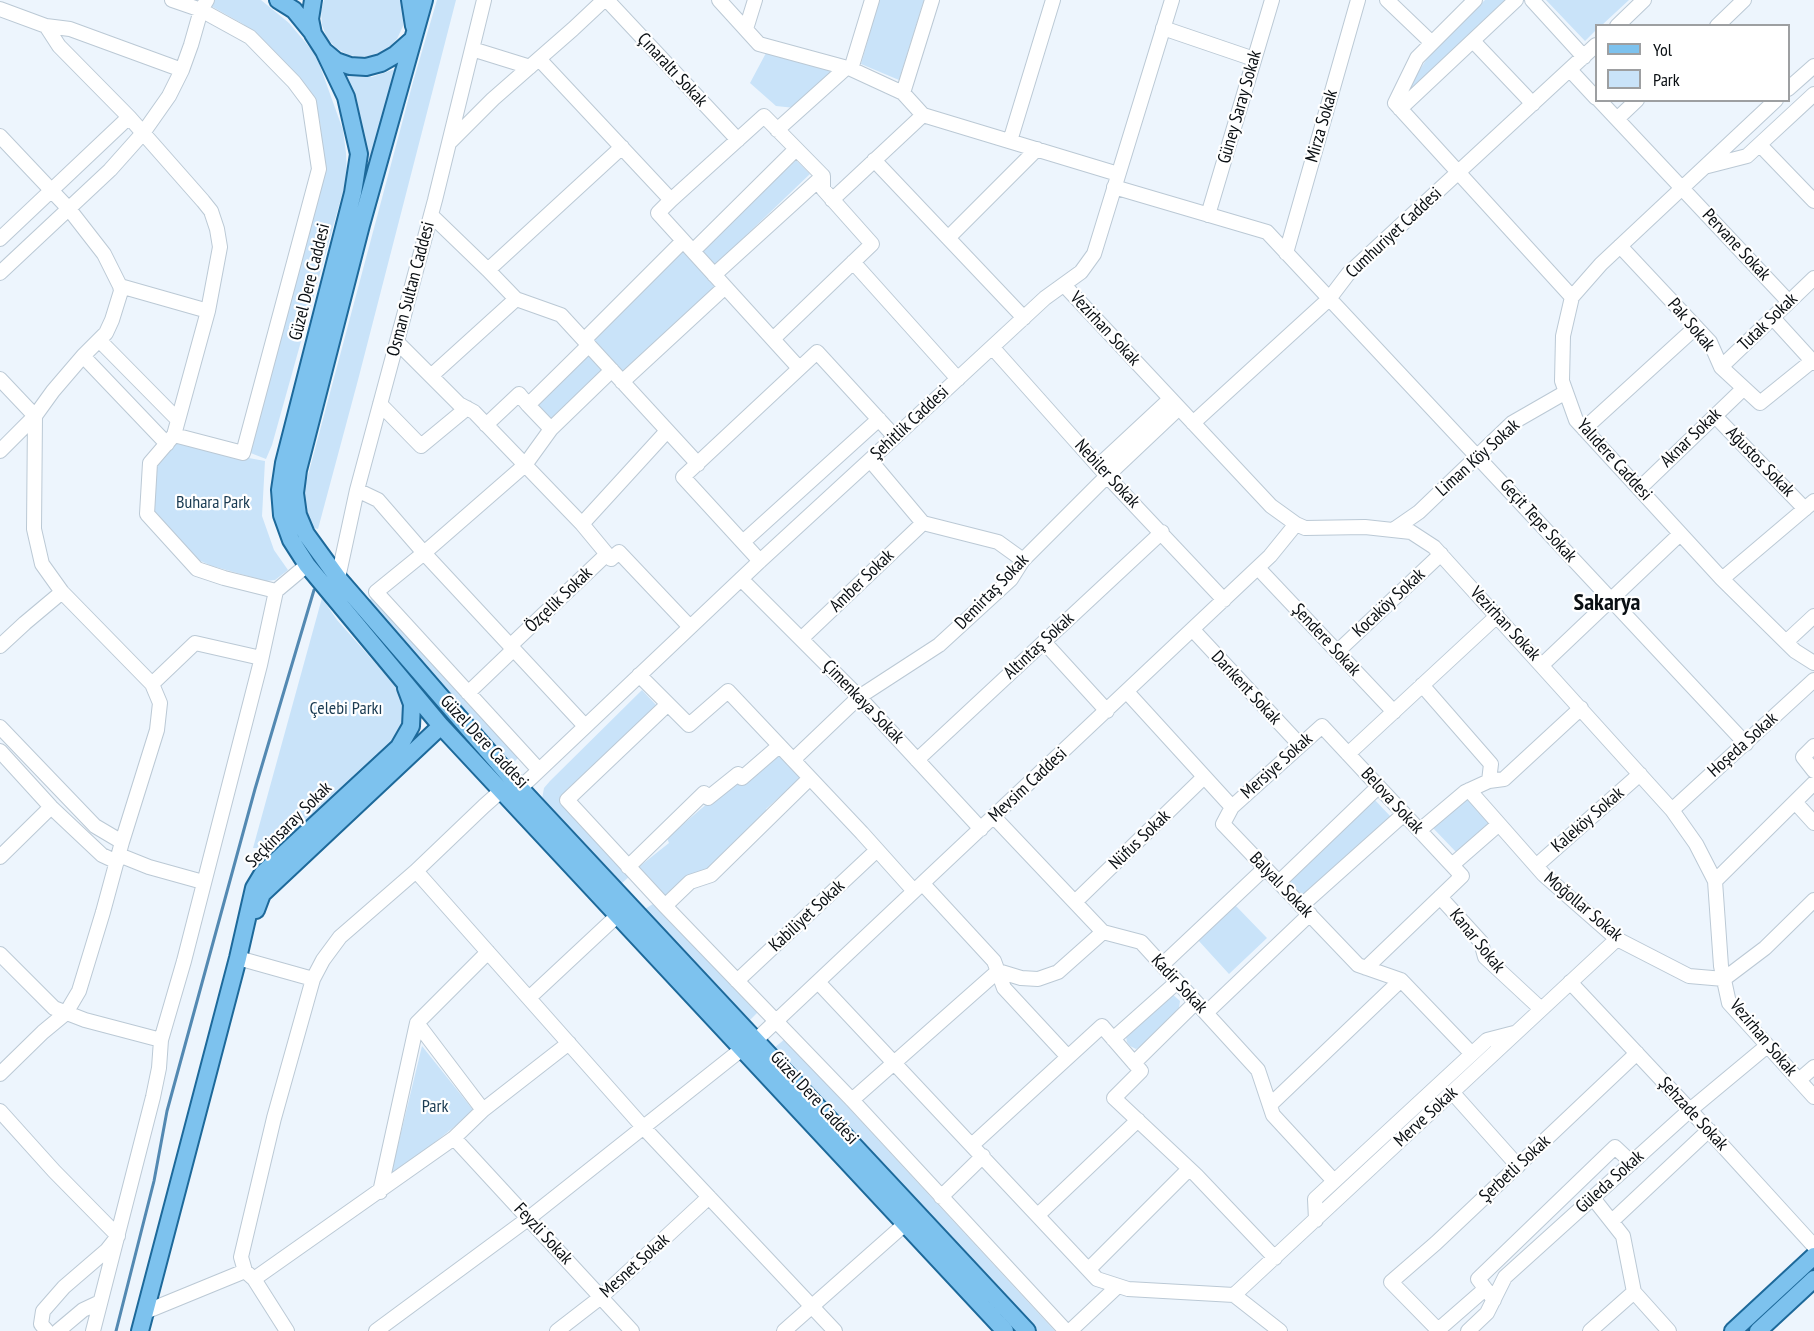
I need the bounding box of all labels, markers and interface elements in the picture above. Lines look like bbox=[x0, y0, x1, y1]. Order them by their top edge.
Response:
legend bbox=[1595, 24, 1790, 102]
street label: Çınaraltı Sokak bbox=[632, 29, 712, 111]
text: Yol bbox=[1653, 38, 1672, 61]
street label: Güney Saray Sokak bbox=[1214, 48, 1266, 166]
text: Park bbox=[1653, 68, 1680, 91]
street label: Mirza Sokak bbox=[1301, 87, 1343, 165]
street label: Cumhuriyet Caddesi bbox=[1342, 183, 1446, 283]
street label: Pervane Sokak bbox=[1697, 205, 1775, 285]
street label: Osman Sultan Caddesi bbox=[383, 219, 439, 359]
street label: Güzel Dere Caddesi bbox=[285, 221, 335, 343]
street label: Vezirhan Sokak bbox=[1065, 287, 1145, 371]
street label: Tutak Sokak bbox=[1734, 289, 1802, 355]
street label: Pak Sokak bbox=[1663, 294, 1719, 356]
street label: Şehitlik Caddesi bbox=[866, 381, 954, 465]
street label: Aknar Sokak bbox=[1656, 404, 1726, 472]
street label: Liman Köy Sokak bbox=[1432, 415, 1524, 501]
street label: Yalıdere Caddesi bbox=[1572, 415, 1656, 505]
street label: Ağustos Sokak bbox=[1721, 422, 1799, 502]
street label: Nebiler Sokak bbox=[1070, 435, 1144, 513]
street label: Geçit Tepe Sokak bbox=[1495, 475, 1581, 567]
park label: Buhara Park bbox=[176, 492, 250, 514]
street label: Amber Sokak bbox=[825, 545, 899, 617]
street label: Demirtaş Sokak bbox=[951, 550, 1033, 634]
street label: Özçelik Sokak bbox=[521, 563, 597, 637]
street label: Kocaköy Sokak bbox=[1348, 564, 1430, 642]
street label: Vezirhan Sokak bbox=[1465, 582, 1545, 666]
district label: Sakarya bbox=[1574, 589, 1640, 617]
street label: Şendere Sokak bbox=[1287, 599, 1365, 681]
street label: Altıntaş Sokak bbox=[999, 608, 1079, 684]
street label: Darıkent Sokak bbox=[1206, 647, 1286, 729]
street label: Çimenkaya Sokak bbox=[818, 656, 908, 748]
street label: Güzel Dere Caddesi bbox=[435, 691, 533, 793]
park label: Çelebi Parkı bbox=[310, 698, 382, 720]
street label: Hoşeda Sokak bbox=[1704, 708, 1782, 782]
street label: Mersiye Sokak bbox=[1237, 728, 1317, 804]
street label: Mevsim Caddesi bbox=[984, 743, 1072, 827]
street label: Belova Sokak bbox=[1356, 764, 1428, 838]
street label: Seçkinsaray Sokak bbox=[241, 777, 337, 873]
street label: Kaleköy Sokak bbox=[1547, 783, 1629, 857]
street label: Nüfus Sokak bbox=[1105, 806, 1175, 874]
street label: Balyalı Sokak bbox=[1245, 848, 1317, 922]
street label: Moğollar Sokak bbox=[1539, 868, 1627, 946]
street label: Kabiliyet Sokak bbox=[765, 876, 849, 956]
street label: Kanar Sokak bbox=[1445, 905, 1509, 977]
street label: Kadir Sokak bbox=[1146, 950, 1212, 1018]
street label: Vezirhan Sokak bbox=[1725, 995, 1801, 1081]
street label: Güzel Dere Caddesi bbox=[765, 1047, 863, 1149]
street label: Şehzade Sokak bbox=[1654, 1073, 1732, 1155]
street label: Merve Sokak bbox=[1390, 1082, 1462, 1152]
park label: Park bbox=[422, 1096, 448, 1118]
street label: Şerbetli Sokak bbox=[1475, 1131, 1555, 1207]
street label: Güleda Sokak bbox=[1572, 1146, 1648, 1218]
street label: Feyzli Sokak bbox=[509, 1199, 577, 1269]
street label: Mesnet Sokak bbox=[596, 1229, 674, 1303]

